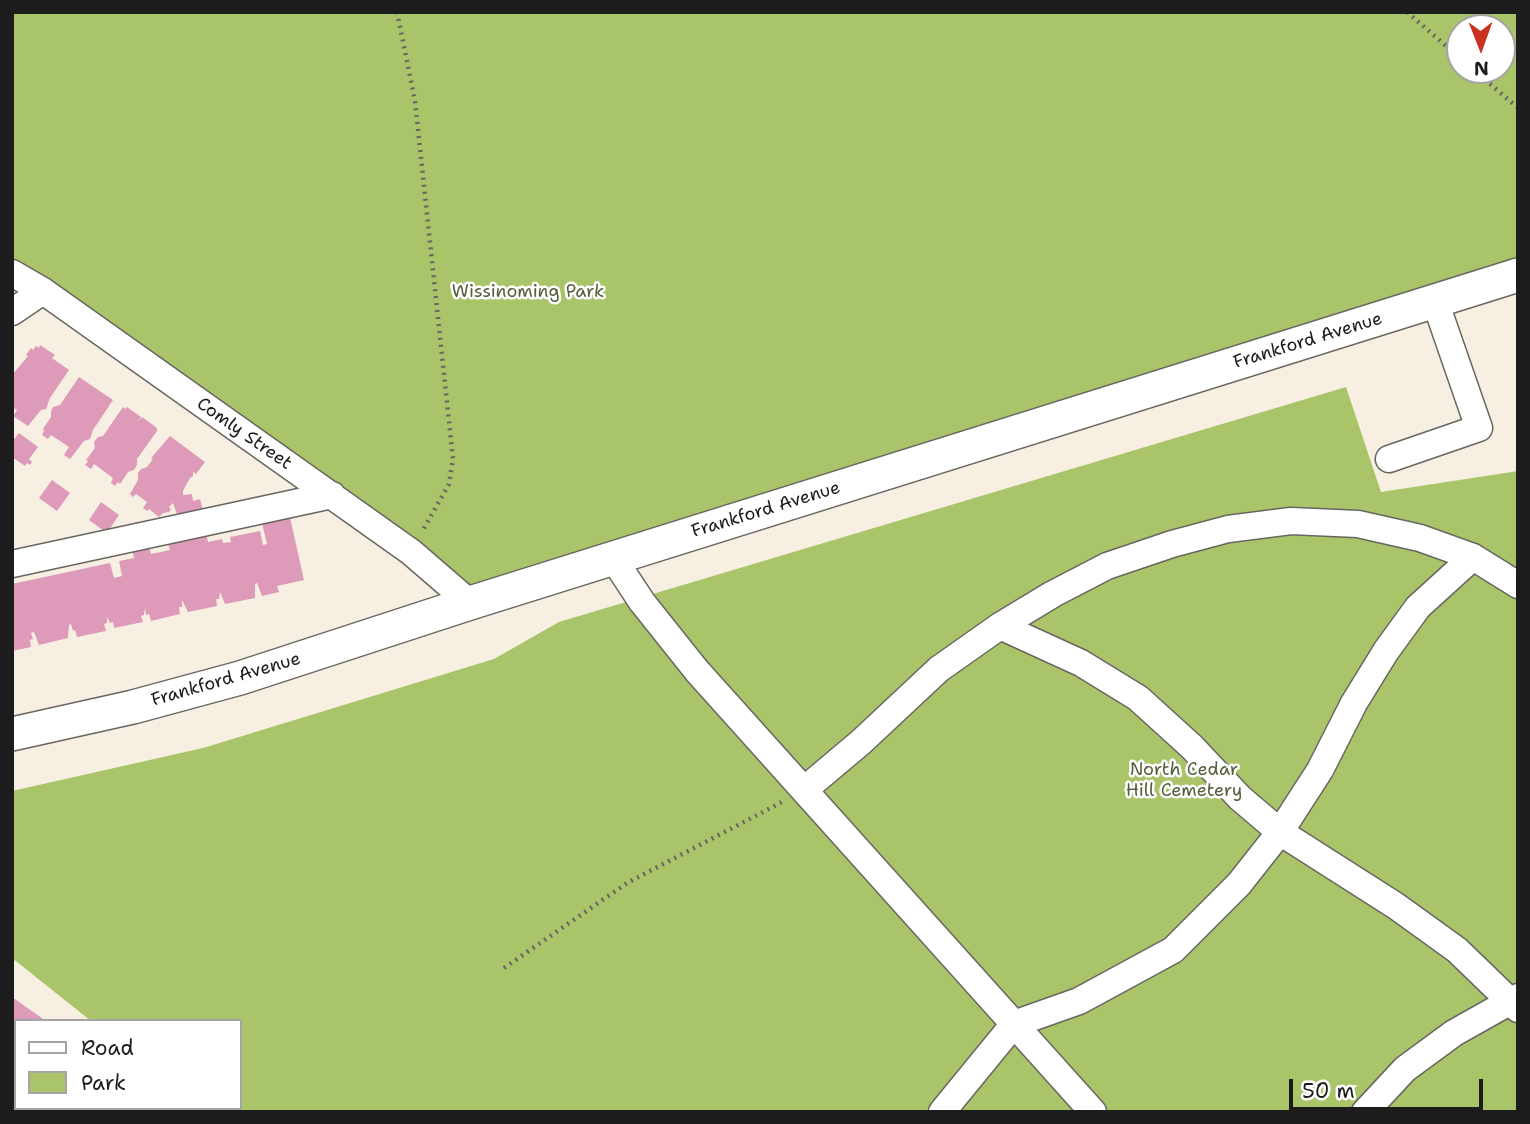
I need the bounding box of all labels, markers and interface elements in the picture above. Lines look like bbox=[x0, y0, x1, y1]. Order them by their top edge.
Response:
north arrow bbox=[1446, 14, 1516, 84]
text: N bbox=[1474, 56, 1489, 81]
park label: Wissinoming Park bbox=[452, 281, 604, 303]
street label: Frankford Avenue bbox=[1231, 308, 1385, 374]
street label: Comly Street bbox=[192, 393, 296, 475]
street label: Frankford Avenue bbox=[689, 477, 843, 543]
street label: Frankford Avenue bbox=[149, 648, 303, 712]
park label: North Cedar Hill Cemetery bbox=[1126, 759, 1242, 802]
legend bbox=[14, 1019, 242, 1110]
text: Road bbox=[81, 1034, 134, 1062]
scale bar bbox=[1292, 1064, 1486, 1108]
text: Park bbox=[81, 1069, 126, 1097]
text: 50 m bbox=[1302, 1077, 1355, 1105]

